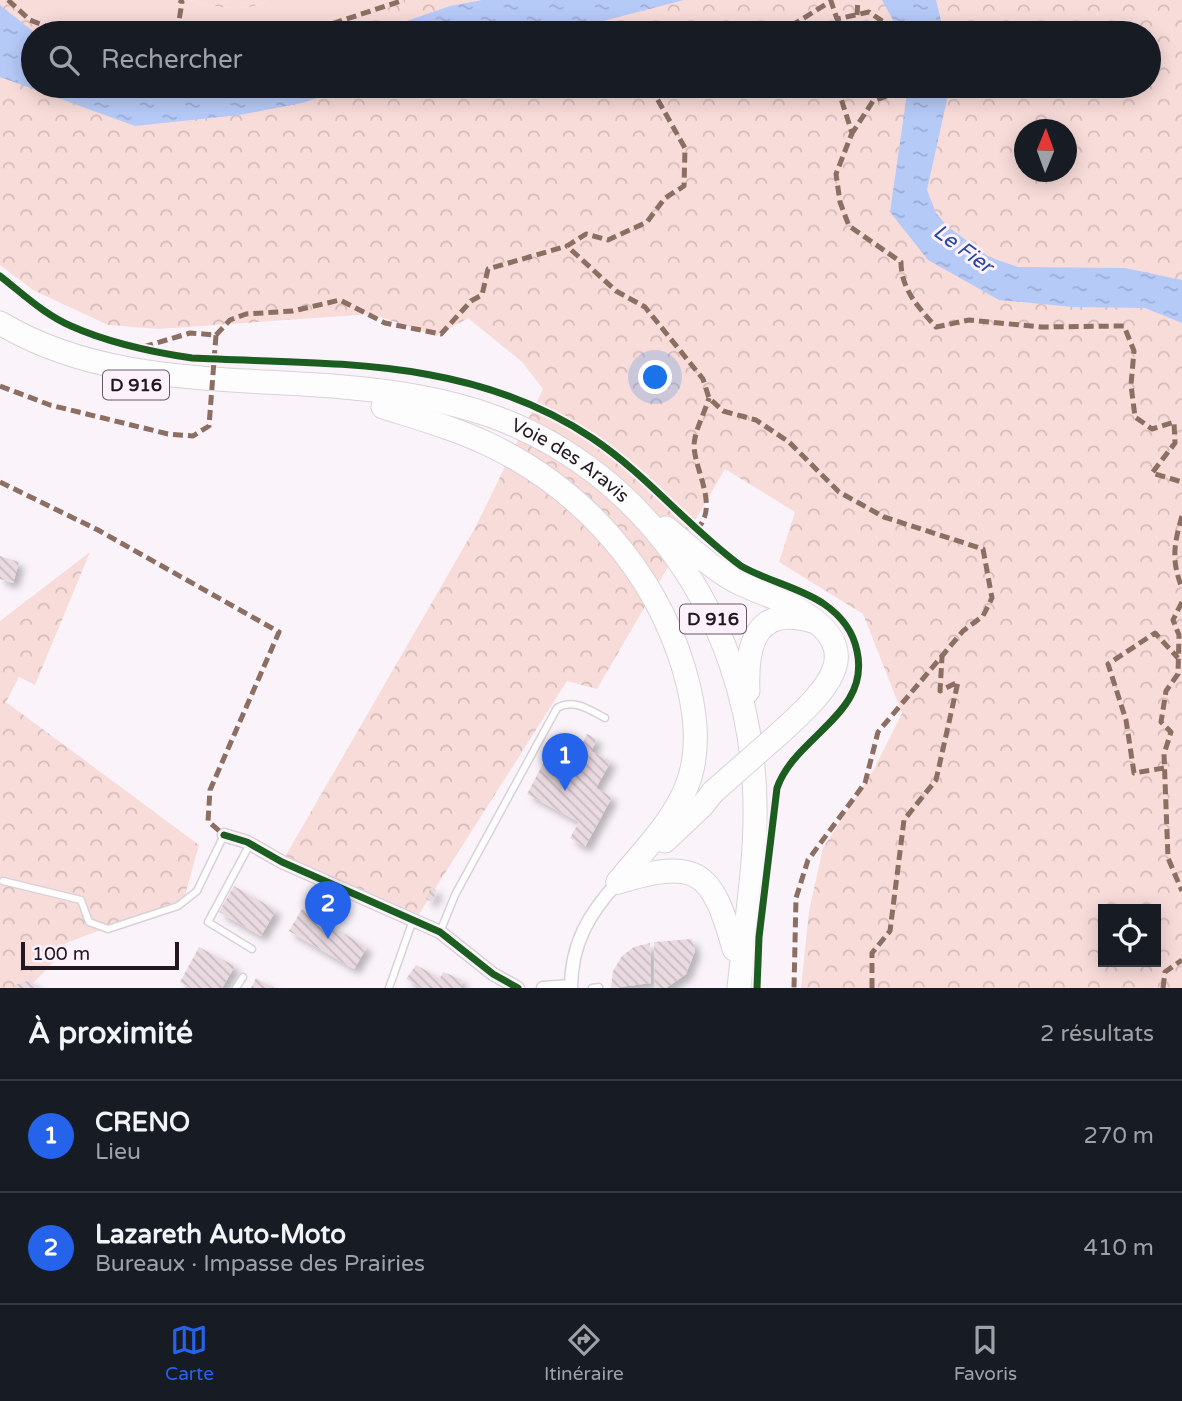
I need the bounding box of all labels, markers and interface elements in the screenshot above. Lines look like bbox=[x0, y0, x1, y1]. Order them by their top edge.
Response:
search box bbox=[21, 21, 1161, 98]
icon: search bbox=[45, 41, 83, 79]
text: Rechercher bbox=[101, 44, 243, 75]
north arrow bbox=[1014, 119, 1077, 182]
water label: Le Fier bbox=[928, 219, 1000, 281]
your location bbox=[638, 360, 672, 394]
road number: D 916 bbox=[103, 370, 169, 400]
street label: Voie des Aravis bbox=[508, 414, 633, 507]
road number: D 916 bbox=[680, 604, 746, 634]
pin: 1 bbox=[542, 733, 588, 791]
pin: 2 bbox=[305, 881, 351, 939]
map controls bbox=[1098, 904, 1161, 967]
button: locate bbox=[1098, 904, 1161, 967]
scale bar bbox=[21, 939, 178, 971]
text: 100 m bbox=[32, 943, 90, 965]
text: À proximité bbox=[28, 1015, 193, 1052]
text: 2 résultats bbox=[1040, 1020, 1154, 1048]
text: CRENO bbox=[95, 1107, 190, 1138]
text: 1 bbox=[44, 1122, 58, 1150]
text: 270 m bbox=[1084, 1122, 1154, 1150]
text: Lieu bbox=[95, 1138, 141, 1166]
text: Lazareth Auto-Moto bbox=[95, 1219, 346, 1250]
text: 2 bbox=[44, 1234, 58, 1262]
text: 410 m bbox=[1084, 1234, 1154, 1262]
text: Bureaux · Impasse des Prairies bbox=[95, 1250, 425, 1278]
tab: Carte bbox=[165, 1321, 214, 1385]
tab: Itinéraire bbox=[544, 1321, 624, 1385]
tab: Favoris bbox=[954, 1321, 1017, 1385]

